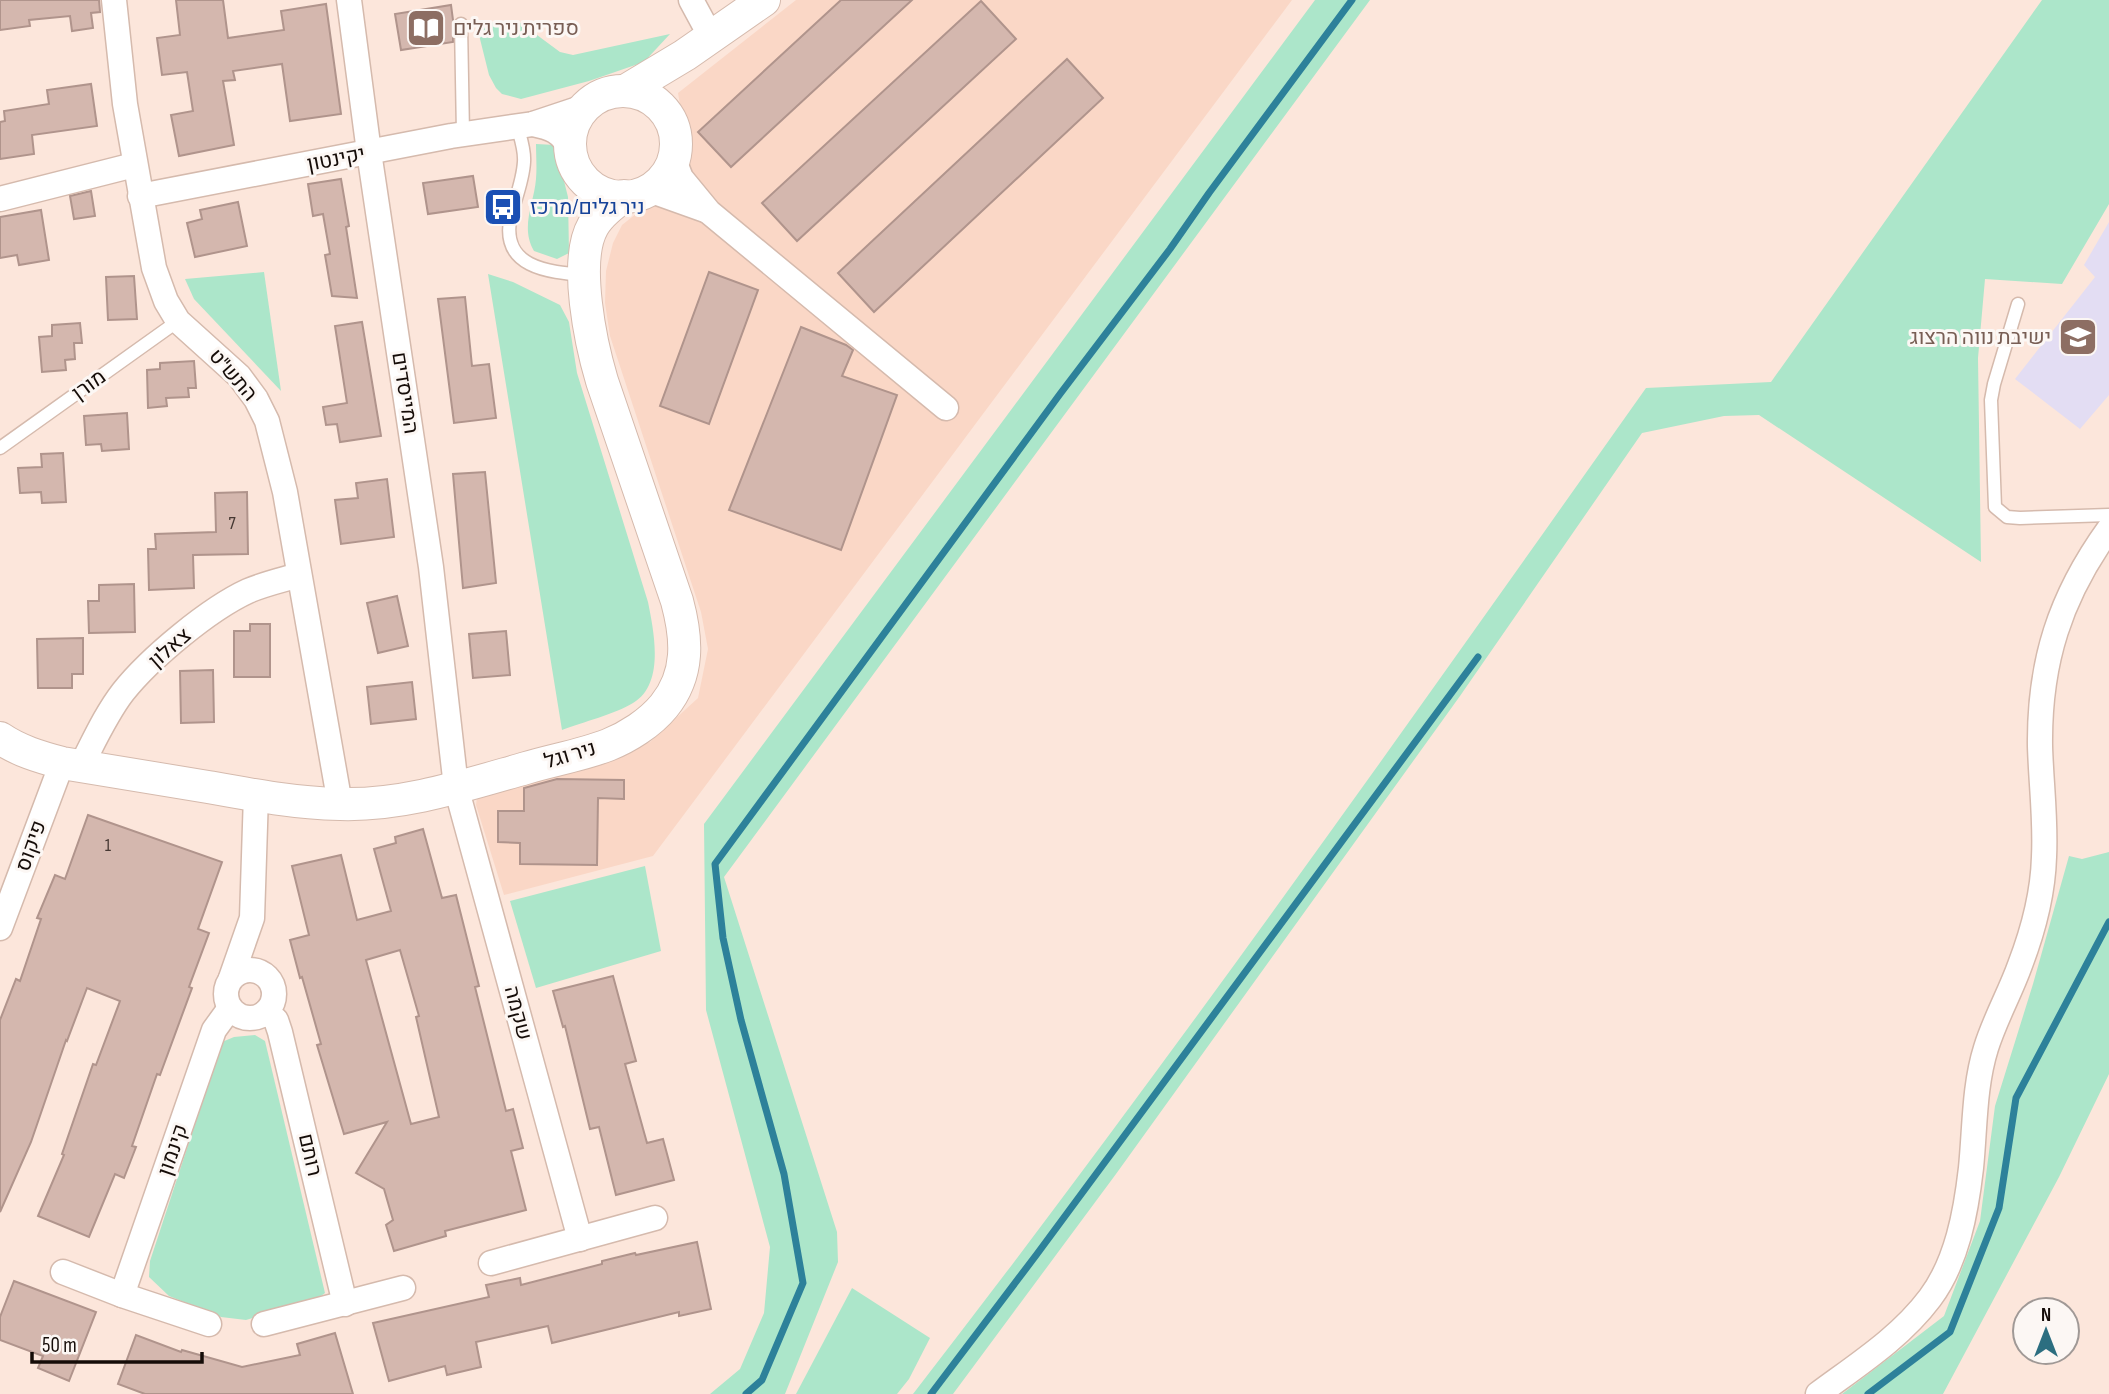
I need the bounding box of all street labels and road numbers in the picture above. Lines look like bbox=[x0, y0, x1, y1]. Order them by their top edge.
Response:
street label: יקינטון bbox=[305, 141, 367, 177]
street label: התש"ט bbox=[203, 344, 263, 406]
street label: המייסדים bbox=[386, 350, 424, 436]
street label: מורן bbox=[67, 364, 111, 406]
street label: צאלון bbox=[144, 623, 196, 673]
street label: ניר וגל bbox=[541, 736, 599, 774]
street label: פיקוס bbox=[10, 817, 52, 875]
street label: שקמה bbox=[499, 983, 537, 1043]
street label: קינמון bbox=[153, 1121, 193, 1179]
street label: רותם bbox=[293, 1131, 327, 1179]

